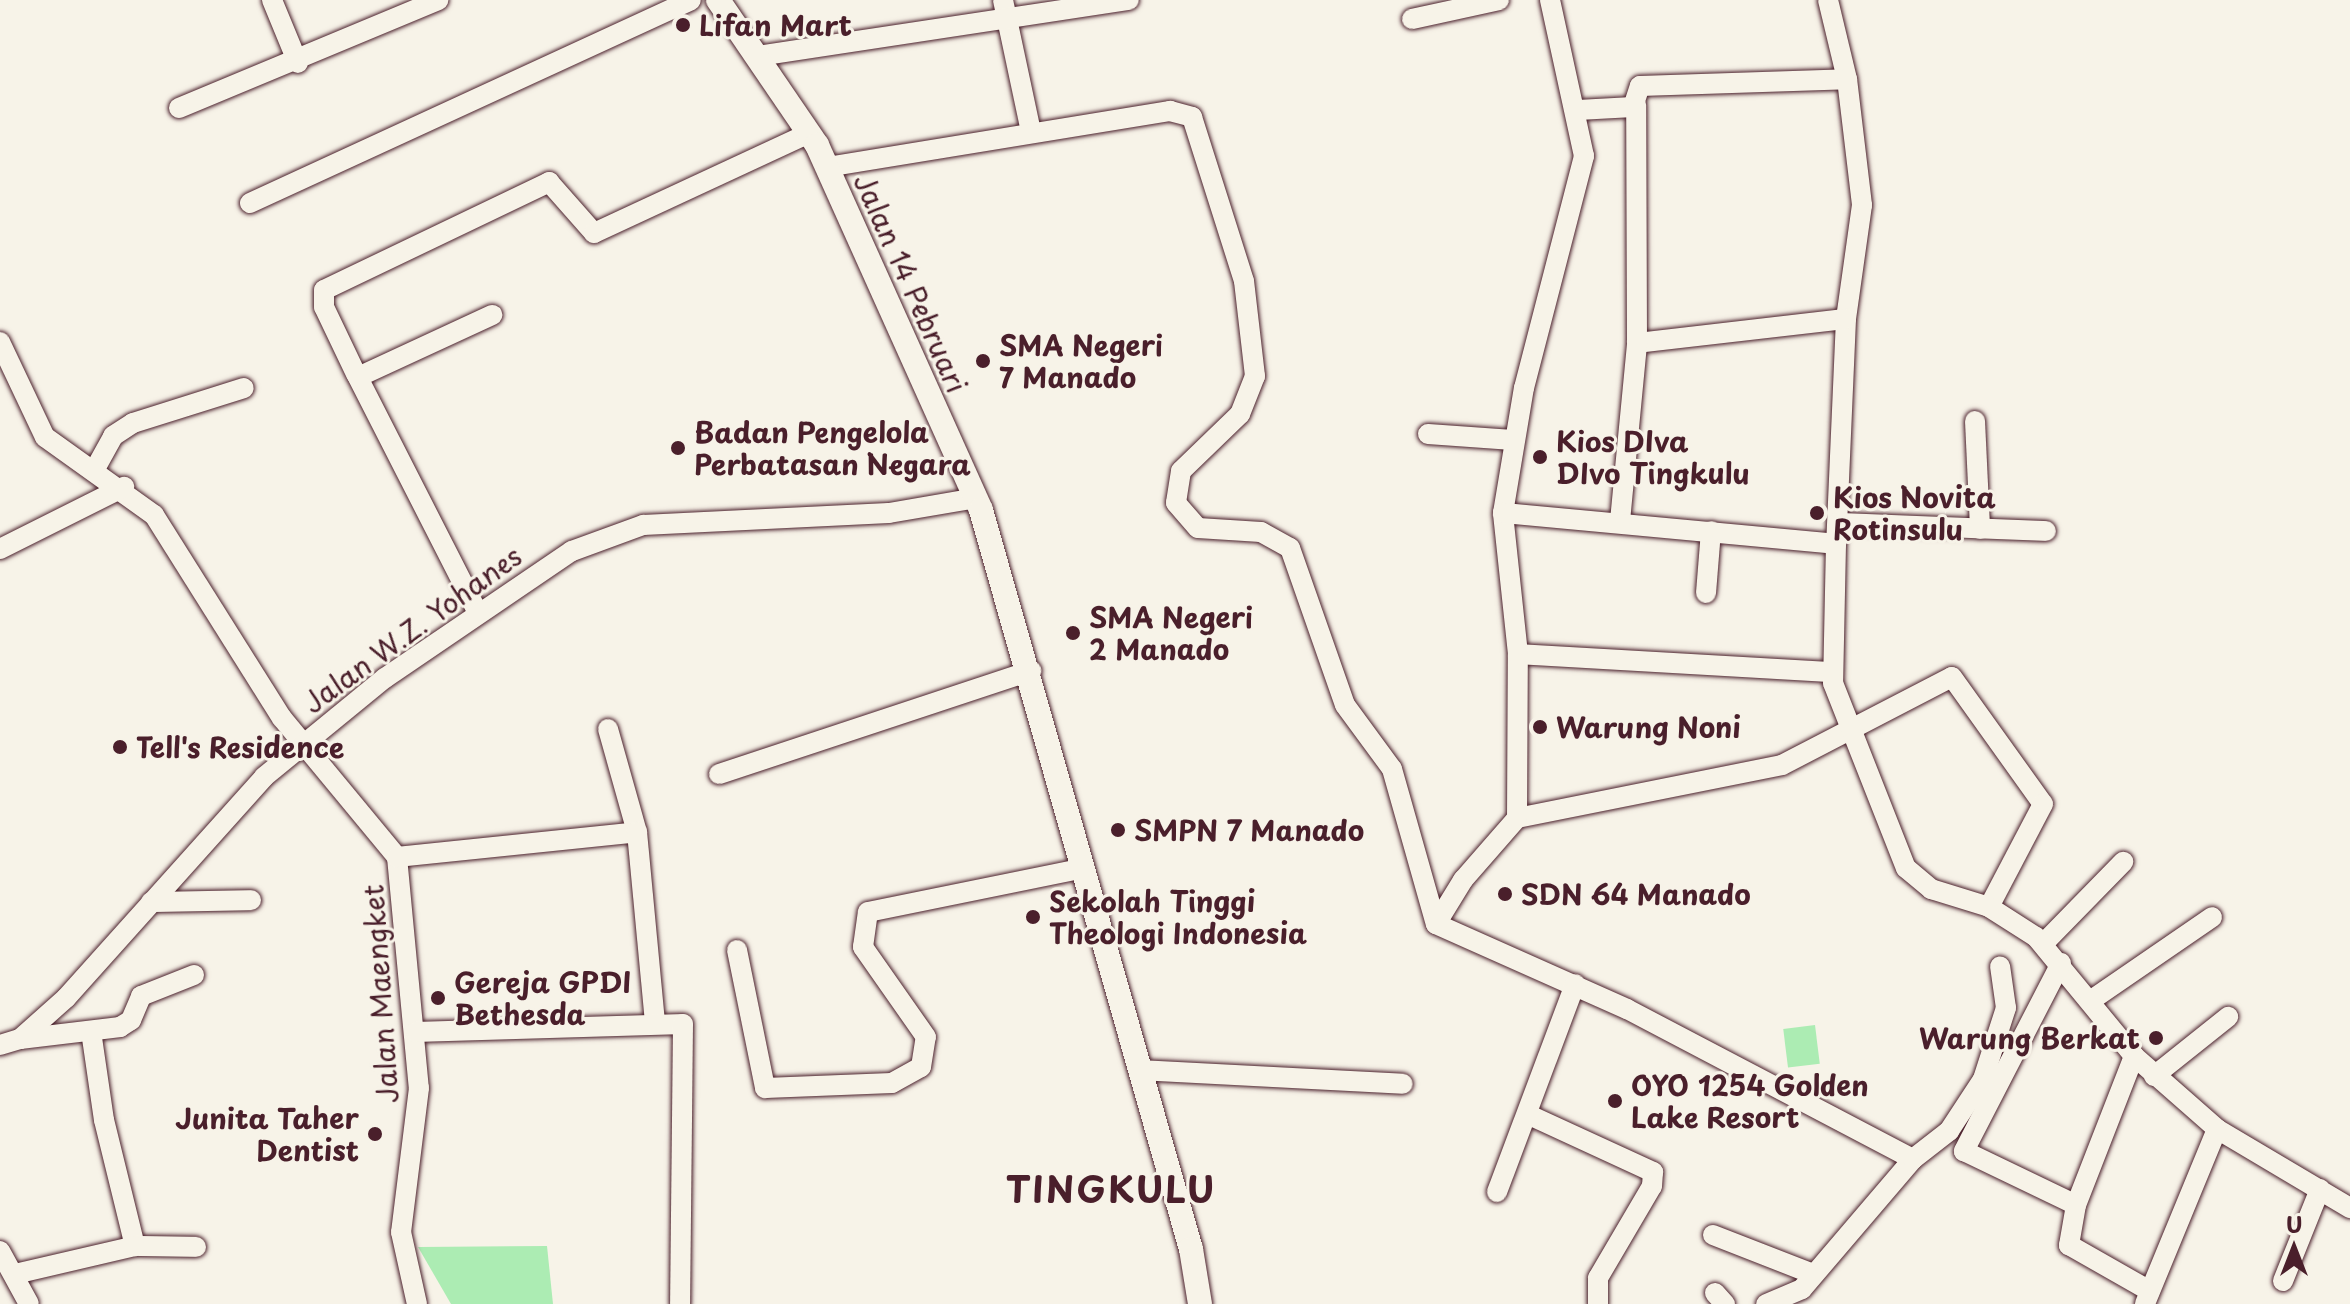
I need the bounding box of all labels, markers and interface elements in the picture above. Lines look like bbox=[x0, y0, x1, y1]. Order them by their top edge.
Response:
place label: Lifan Mart bbox=[699, 8, 852, 42]
marker: Lifan Mart bbox=[674, 16, 692, 34]
street label: Jalan 14 Pebruari bbox=[847, 167, 975, 399]
place label: SMA Negeri 7 Manado bbox=[999, 328, 1164, 394]
marker: SMA Negeri 7 Manado bbox=[974, 352, 992, 370]
place label: Badan Pengelola Perbatasan Negara bbox=[694, 415, 972, 481]
place label: Kios DIva DIvo Tingkulu bbox=[1556, 424, 1751, 490]
marker: Badan Pengelola Perbatasan Negara bbox=[669, 439, 687, 457]
marker: Kios DIva DIvo Tingkulu bbox=[1531, 448, 1549, 466]
place label: Kios Novita Rotinsulu bbox=[1833, 480, 1997, 546]
marker: Kios Novita Rotinsulu bbox=[1808, 504, 1826, 522]
street label: Jalan W.Z. Yohanes bbox=[295, 537, 529, 721]
place label: SMA Negeri 2 Manado bbox=[1089, 600, 1254, 666]
marker: SMA Negeri 2 Manado bbox=[1064, 624, 1082, 642]
place label: Warung Noni bbox=[1556, 710, 1742, 744]
marker: Warung Noni bbox=[1531, 718, 1549, 736]
place label: Tell's Residence bbox=[136, 730, 345, 764]
marker: Tell's Residence bbox=[111, 738, 129, 756]
place label: SMPN 7 Manado bbox=[1134, 813, 1367, 847]
marker: SMPN 7 Manado bbox=[1109, 821, 1127, 839]
place label: SDN 64 Manado bbox=[1521, 877, 1755, 911]
street label: Jalan Maengket bbox=[356, 884, 404, 1104]
place label: Sekolah Tinggi Theologi Indonesia bbox=[1049, 884, 1307, 950]
marker: SDN 64 Manado bbox=[1496, 885, 1514, 903]
marker: Sekolah Tinggi Theologi Indonesia bbox=[1024, 908, 1042, 926]
place label: Gereja GPDI Bethesda bbox=[454, 965, 631, 1031]
marker: Gereja GPDI Bethesda bbox=[429, 989, 447, 1007]
place label: Warung Berkat bbox=[1918, 1021, 2140, 1055]
marker: Warung Berkat bbox=[2147, 1029, 2165, 1047]
place label: OYO 1254 Golden Lake Resort bbox=[1631, 1068, 1875, 1134]
marker: OYO 1254 Golden Lake Resort bbox=[1606, 1092, 1624, 1110]
place label: Junita Taher Dentist bbox=[175, 1101, 359, 1167]
marker: Junita Taher Dentist bbox=[366, 1125, 384, 1143]
district label: TINGKULU bbox=[1006, 1167, 1216, 1211]
text: U bbox=[2286, 1207, 2302, 1240]
north arrow bbox=[2254, 1208, 2334, 1288]

